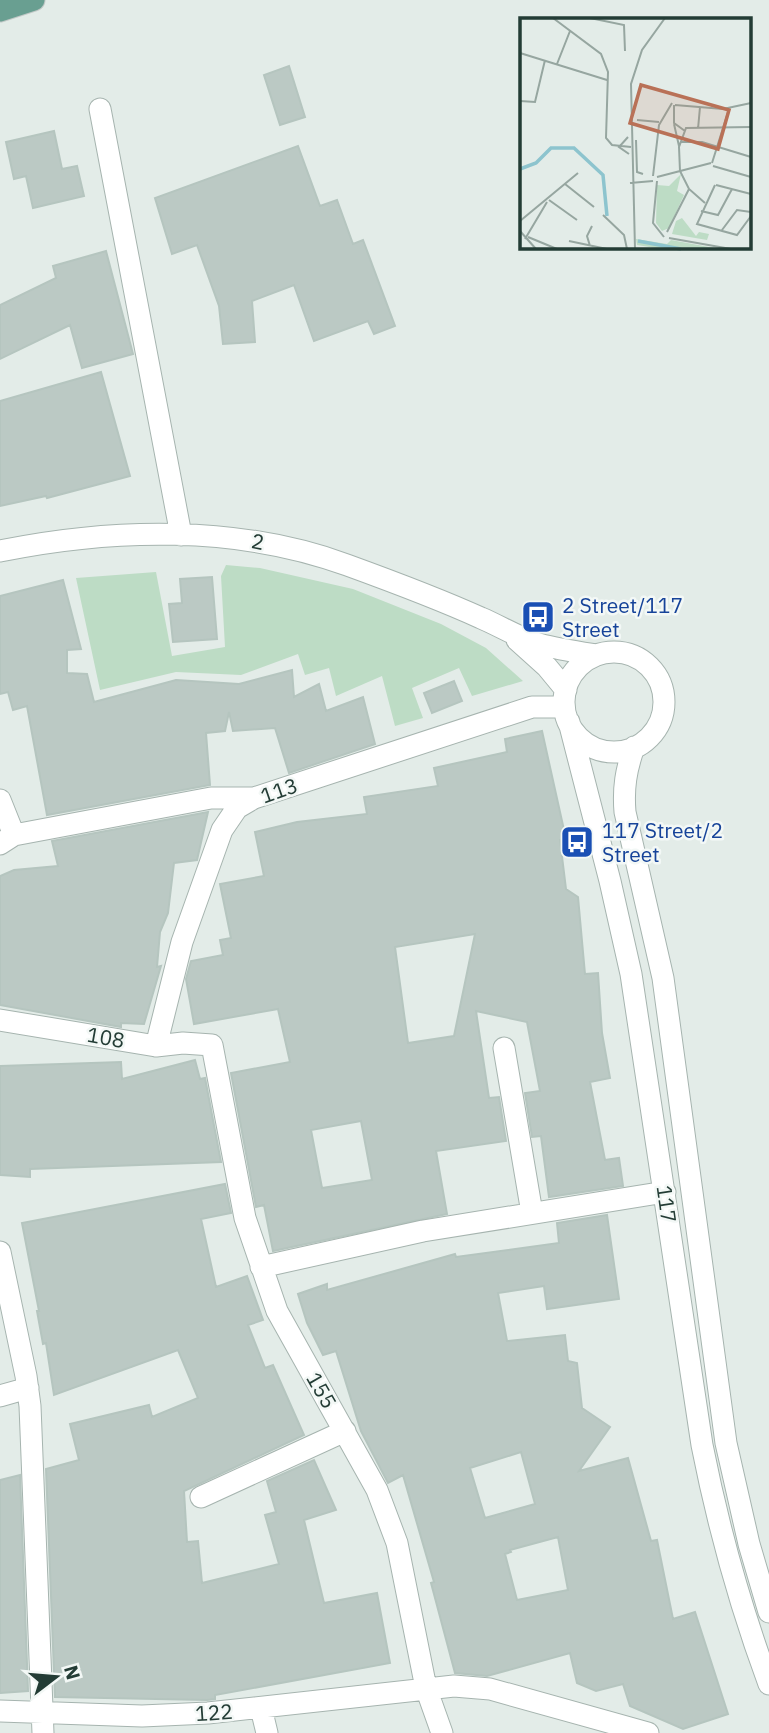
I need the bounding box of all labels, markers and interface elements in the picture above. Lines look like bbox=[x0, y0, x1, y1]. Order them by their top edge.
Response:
inset map bbox=[520, 18, 752, 248]
street label: 2 bbox=[249, 526, 267, 556]
place label: 2 Street/117 Street bbox=[562, 591, 683, 643]
bus stop icon: 2 Street/117 Street bbox=[519, 598, 557, 636]
street label: 113 bbox=[257, 771, 301, 809]
place label: 117 Street/2 Street bbox=[602, 816, 723, 868]
bus stop icon: 117 Street/2 Street bbox=[558, 823, 596, 861]
street label: 108 bbox=[85, 1020, 127, 1054]
street label: 117 bbox=[651, 1183, 683, 1225]
street label: 155 bbox=[300, 1367, 344, 1413]
north arrow bbox=[21, 1642, 91, 1712]
text: N bbox=[59, 1662, 86, 1682]
street label: 122 bbox=[194, 1697, 234, 1727]

